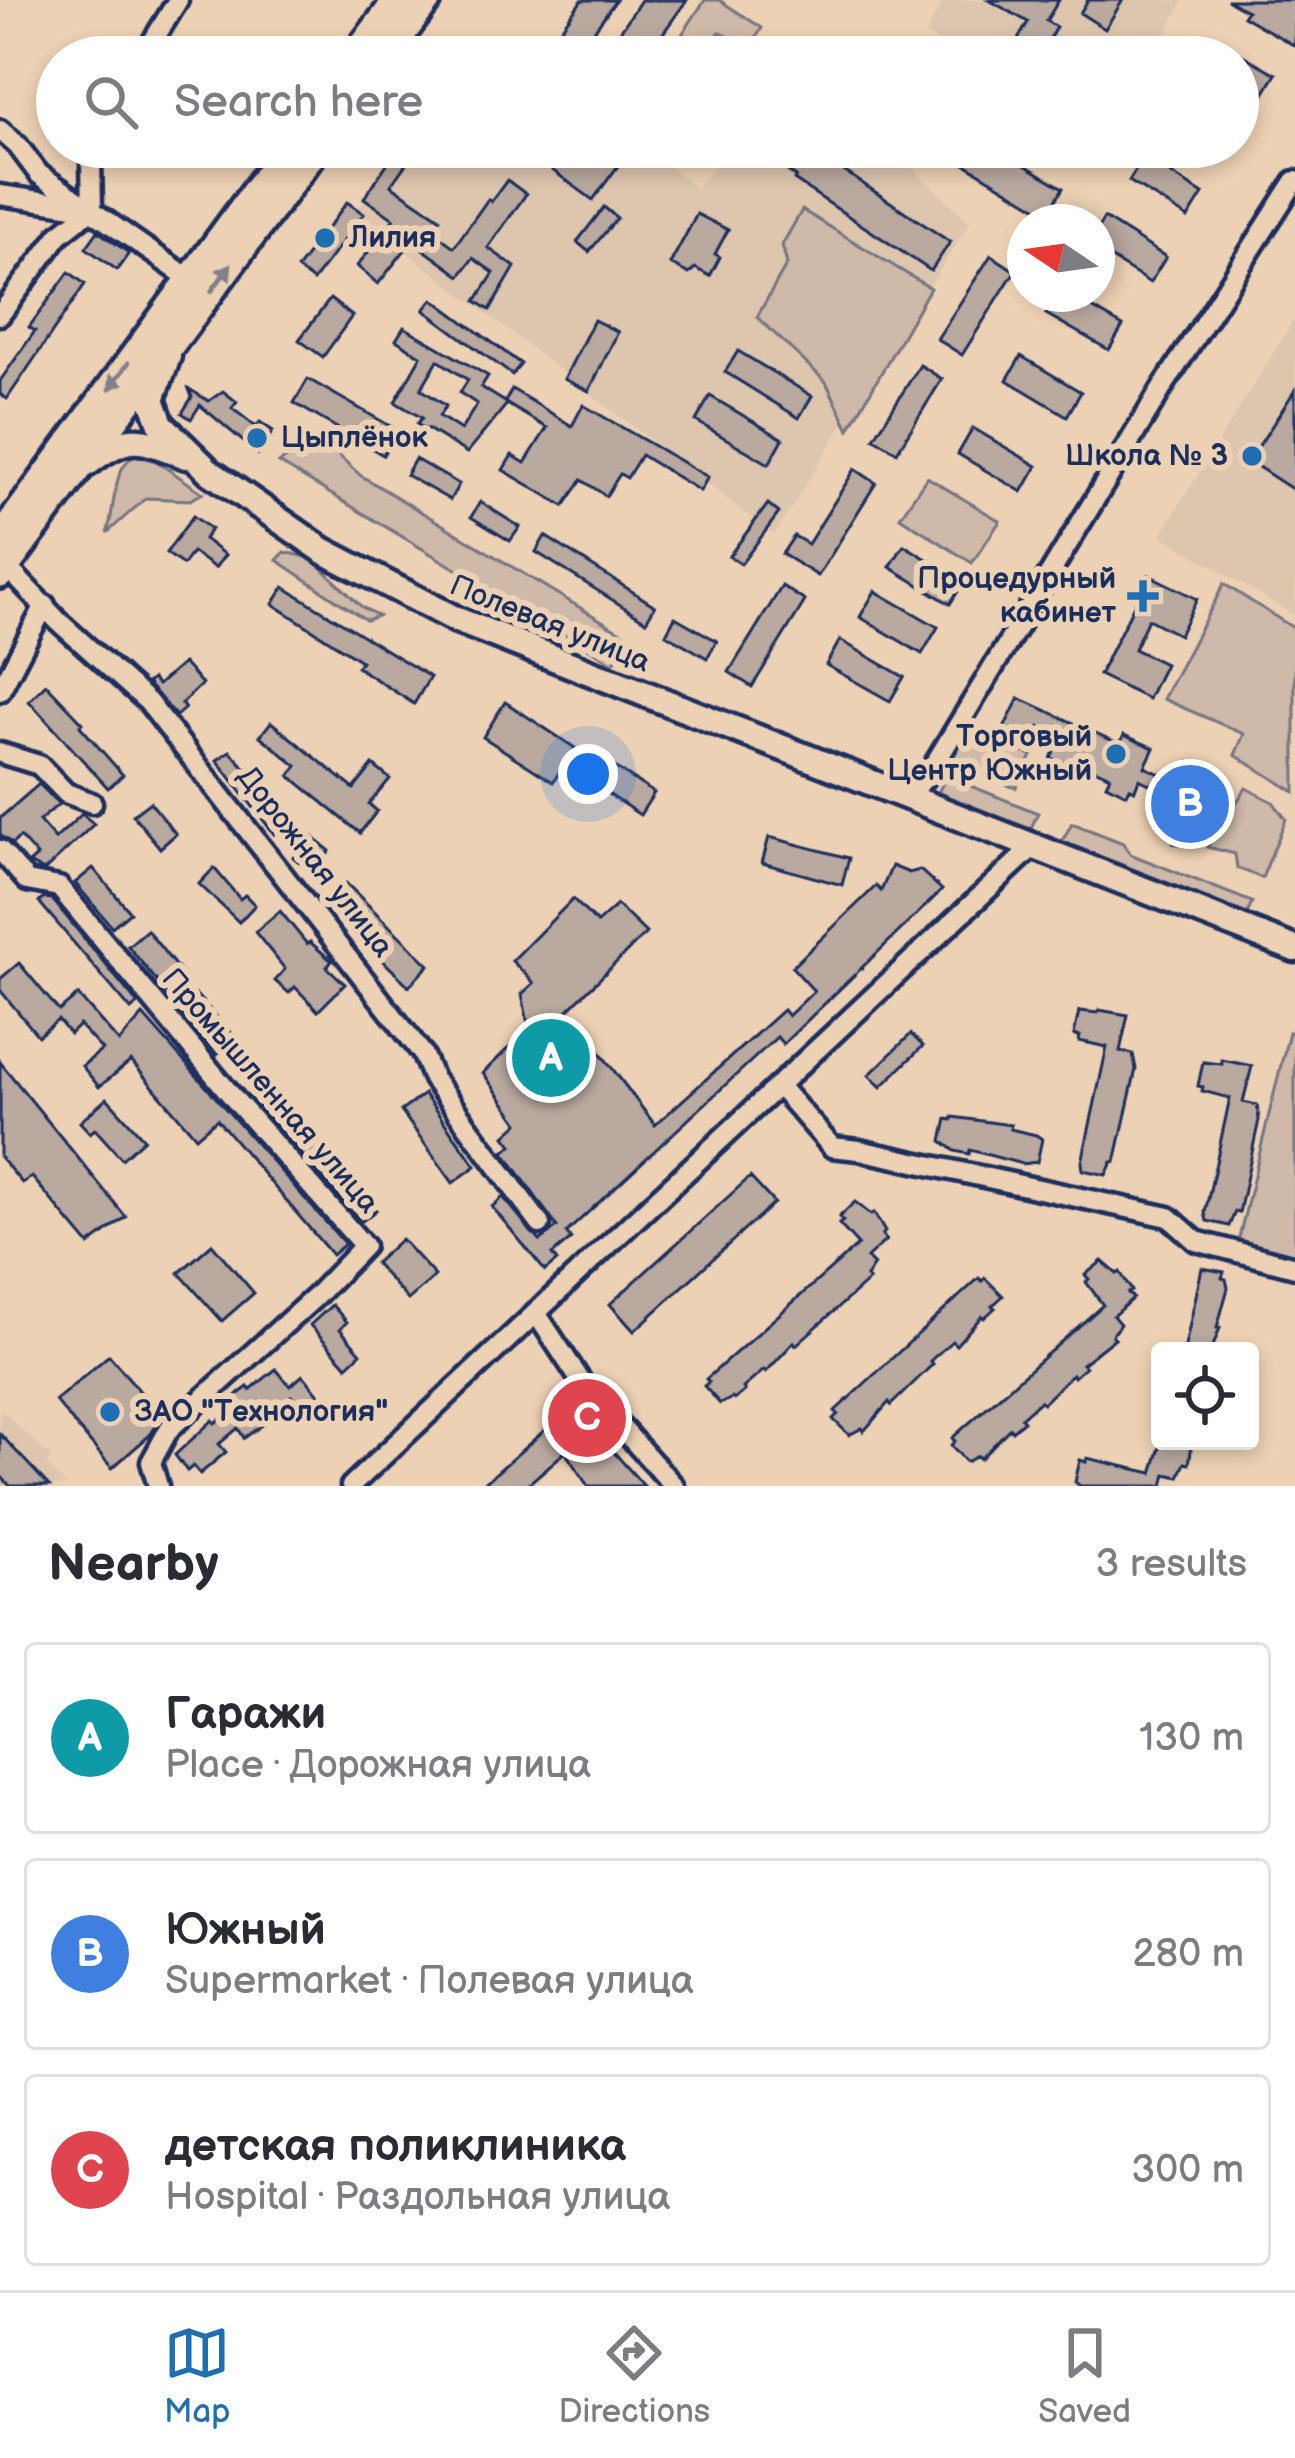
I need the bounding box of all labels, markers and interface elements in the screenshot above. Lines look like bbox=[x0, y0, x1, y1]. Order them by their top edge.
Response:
search box bbox=[36, 36, 1259, 168]
icon: search bbox=[78, 69, 144, 135]
text: Search here bbox=[174, 75, 423, 130]
north arrow bbox=[1007, 204, 1115, 312]
place label: Лилия bbox=[348, 220, 436, 256]
marker: Лилия bbox=[312, 225, 338, 251]
one-way arrow bbox=[208, 262, 232, 294]
one-way arrow bbox=[107, 360, 131, 392]
place label: Цыплёнок bbox=[281, 420, 429, 456]
marker: Цыплёнок bbox=[244, 425, 270, 451]
place label: Школа № 3 bbox=[1065, 438, 1228, 474]
marker: Школа № 3 bbox=[1239, 443, 1265, 469]
place label: Процедурный кабинет bbox=[917, 561, 1117, 631]
street label: Полевая улица bbox=[445, 567, 656, 681]
marker: Процедурный кабинет bbox=[1127, 580, 1159, 612]
place label: Торговый Центр Южный bbox=[887, 719, 1092, 789]
marker: Торговый Центр Южный bbox=[1103, 741, 1129, 767]
your location bbox=[558, 744, 618, 804]
street label: Дорожная улица bbox=[229, 759, 401, 965]
pin: B bbox=[1151, 759, 1229, 849]
street label: Промышленная улица bbox=[154, 961, 386, 1221]
pin: A bbox=[512, 1013, 590, 1103]
map controls bbox=[1151, 1342, 1259, 1450]
button: locate bbox=[1151, 1342, 1259, 1450]
pin: C bbox=[548, 1373, 626, 1463]
place label: ЗАО "Технология" bbox=[134, 1394, 388, 1430]
marker: ЗАО "Технология" bbox=[97, 1399, 123, 1425]
text: Nearby bbox=[48, 1534, 219, 1595]
text: 3 results bbox=[1095, 1541, 1247, 1588]
text: Гаражи bbox=[165, 1687, 326, 1742]
text: A bbox=[78, 1715, 102, 1762]
text: 130 m bbox=[1139, 1715, 1244, 1762]
text: Place · Дорожная улица bbox=[165, 1742, 591, 1789]
text: Южный bbox=[165, 1903, 326, 1958]
text: B bbox=[76, 1931, 104, 1978]
text: 280 m bbox=[1133, 1931, 1244, 1978]
text: Supermarket · Полевая улица bbox=[165, 1958, 694, 2005]
text: детская поликлиника bbox=[165, 2119, 626, 2174]
text: C bbox=[76, 2147, 104, 2194]
text: 300 m bbox=[1131, 2147, 1244, 2194]
text: Hospital · Раздольная улица bbox=[165, 2174, 671, 2221]
tab: Map bbox=[164, 2320, 230, 2432]
tab: Directions bbox=[559, 2320, 710, 2432]
tab: Saved bbox=[1038, 2320, 1131, 2432]

